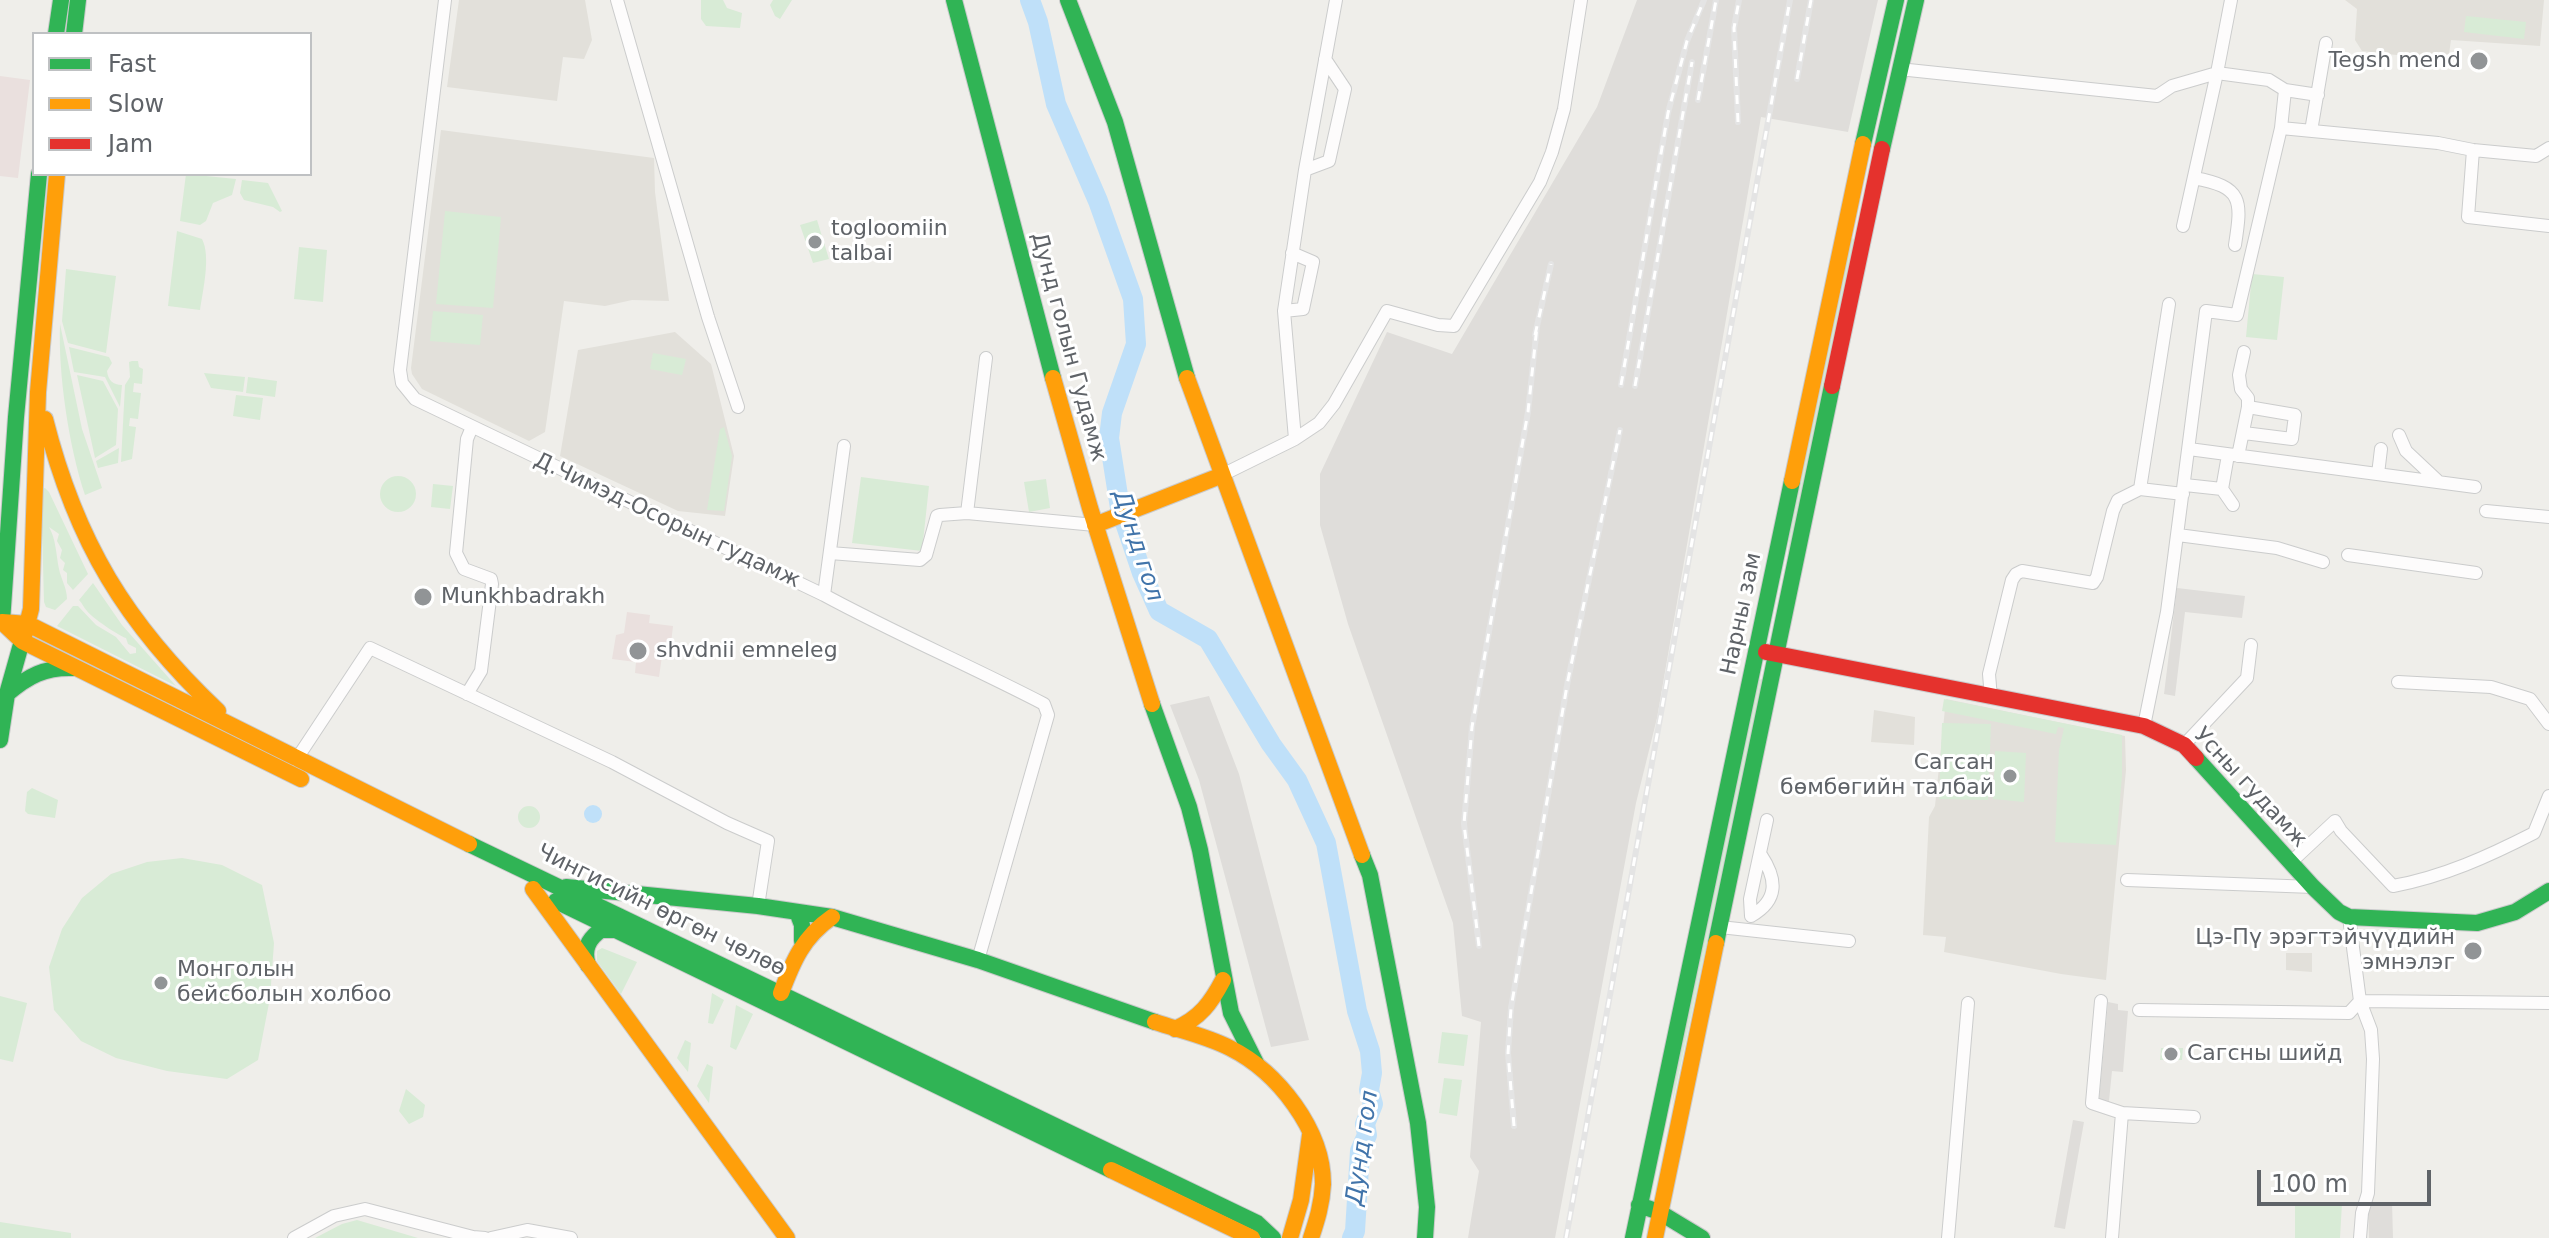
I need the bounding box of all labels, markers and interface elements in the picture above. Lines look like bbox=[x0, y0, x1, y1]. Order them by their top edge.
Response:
legend bbox=[32, 32, 312, 176]
place label: Tegsh mend bbox=[2329, 48, 2461, 74]
text: Fast bbox=[108, 50, 156, 78]
marker: Tegsh mend bbox=[2468, 50, 2490, 72]
text: Slow bbox=[108, 90, 164, 118]
text: Jam bbox=[108, 130, 153, 158]
place label: togloomiin talbai bbox=[831, 216, 948, 268]
street label: Дунд голын Гудамж bbox=[1025, 230, 1111, 464]
marker: togloomiin talbai bbox=[806, 233, 824, 251]
street label: Д.Чимэд-Осорын гудамж bbox=[530, 448, 804, 594]
water label: Дунд гол bbox=[1105, 487, 1169, 605]
street label: Нарны зам bbox=[1716, 550, 1768, 678]
place label: Munkhbadrakh bbox=[441, 584, 605, 610]
marker: Munkhbadrakh bbox=[412, 586, 434, 608]
place label: shvdnii emneleg bbox=[656, 638, 838, 664]
marker: shvdnii emneleg bbox=[627, 640, 649, 662]
street label: Усны гудамж bbox=[2188, 723, 2312, 853]
place label: Сагсан бөмбөгийн талбай bbox=[1780, 750, 1994, 802]
marker: Сагсан бөмбөгийн талбай bbox=[2001, 767, 2019, 785]
street label: Чингисийн өргөн чөлөө bbox=[533, 839, 789, 983]
place label: Цэ-Пү эрэгтэйчүүдийн эмнэлэг bbox=[2195, 925, 2455, 976]
marker: Цэ-Пү эрэгтэйчүүдийн эмнэлэг bbox=[2462, 940, 2484, 962]
place label: Монголын бейсболын холбоо bbox=[177, 957, 391, 1008]
marker: Монголын бейсболын холбоо bbox=[152, 974, 170, 992]
place label: Сагсны шийд bbox=[2187, 1041, 2342, 1067]
marker: Сагсны шийд bbox=[2162, 1045, 2180, 1063]
water label: Дунд гол bbox=[1341, 1089, 1385, 1207]
scale bar bbox=[2261, 1154, 2435, 1204]
text: 100 m bbox=[2271, 1170, 2348, 1198]

